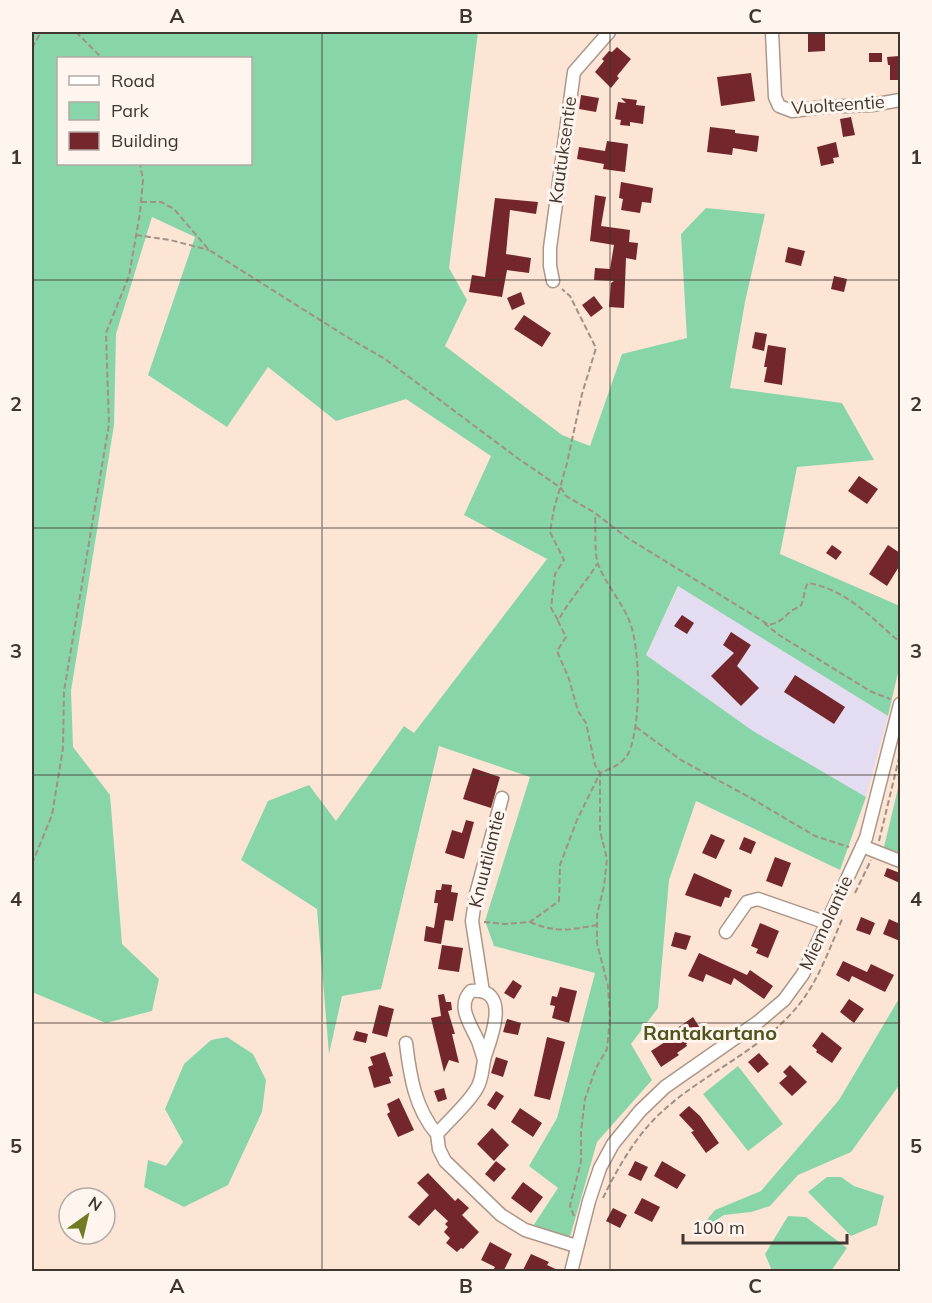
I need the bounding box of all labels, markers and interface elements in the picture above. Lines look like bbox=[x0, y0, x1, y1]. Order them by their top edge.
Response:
text: A bbox=[170, 3, 185, 28]
text: B bbox=[459, 3, 473, 28]
text: C bbox=[748, 3, 762, 28]
legend bbox=[57, 57, 252, 165]
text: Road bbox=[111, 69, 155, 92]
street label: Vuolteentie bbox=[791, 90, 885, 119]
street label: Kautuksentie bbox=[544, 95, 581, 205]
text: Park bbox=[111, 99, 150, 122]
text: Building bbox=[111, 129, 179, 152]
text: 1 bbox=[10, 144, 22, 169]
text: 1 bbox=[910, 144, 922, 169]
text: 2 bbox=[10, 391, 22, 416]
text: 2 bbox=[910, 391, 922, 416]
text: 3 bbox=[10, 638, 22, 663]
text: 3 bbox=[910, 638, 922, 663]
street label: Knuutilantie bbox=[463, 808, 510, 910]
street label: Miemolantie bbox=[794, 872, 857, 974]
text: 4 bbox=[10, 886, 22, 911]
text: 4 bbox=[910, 886, 922, 911]
district label: Rantakartano bbox=[643, 1020, 777, 1045]
text: 5 bbox=[10, 1133, 22, 1158]
text: 5 bbox=[910, 1133, 922, 1158]
north arrow bbox=[57, 1186, 117, 1246]
text: N bbox=[85, 1192, 106, 1215]
scale bar bbox=[683, 1207, 846, 1245]
text: 100 m bbox=[692, 1216, 745, 1239]
text: A bbox=[170, 1273, 185, 1298]
text: B bbox=[459, 1273, 473, 1298]
text: C bbox=[748, 1273, 762, 1298]

